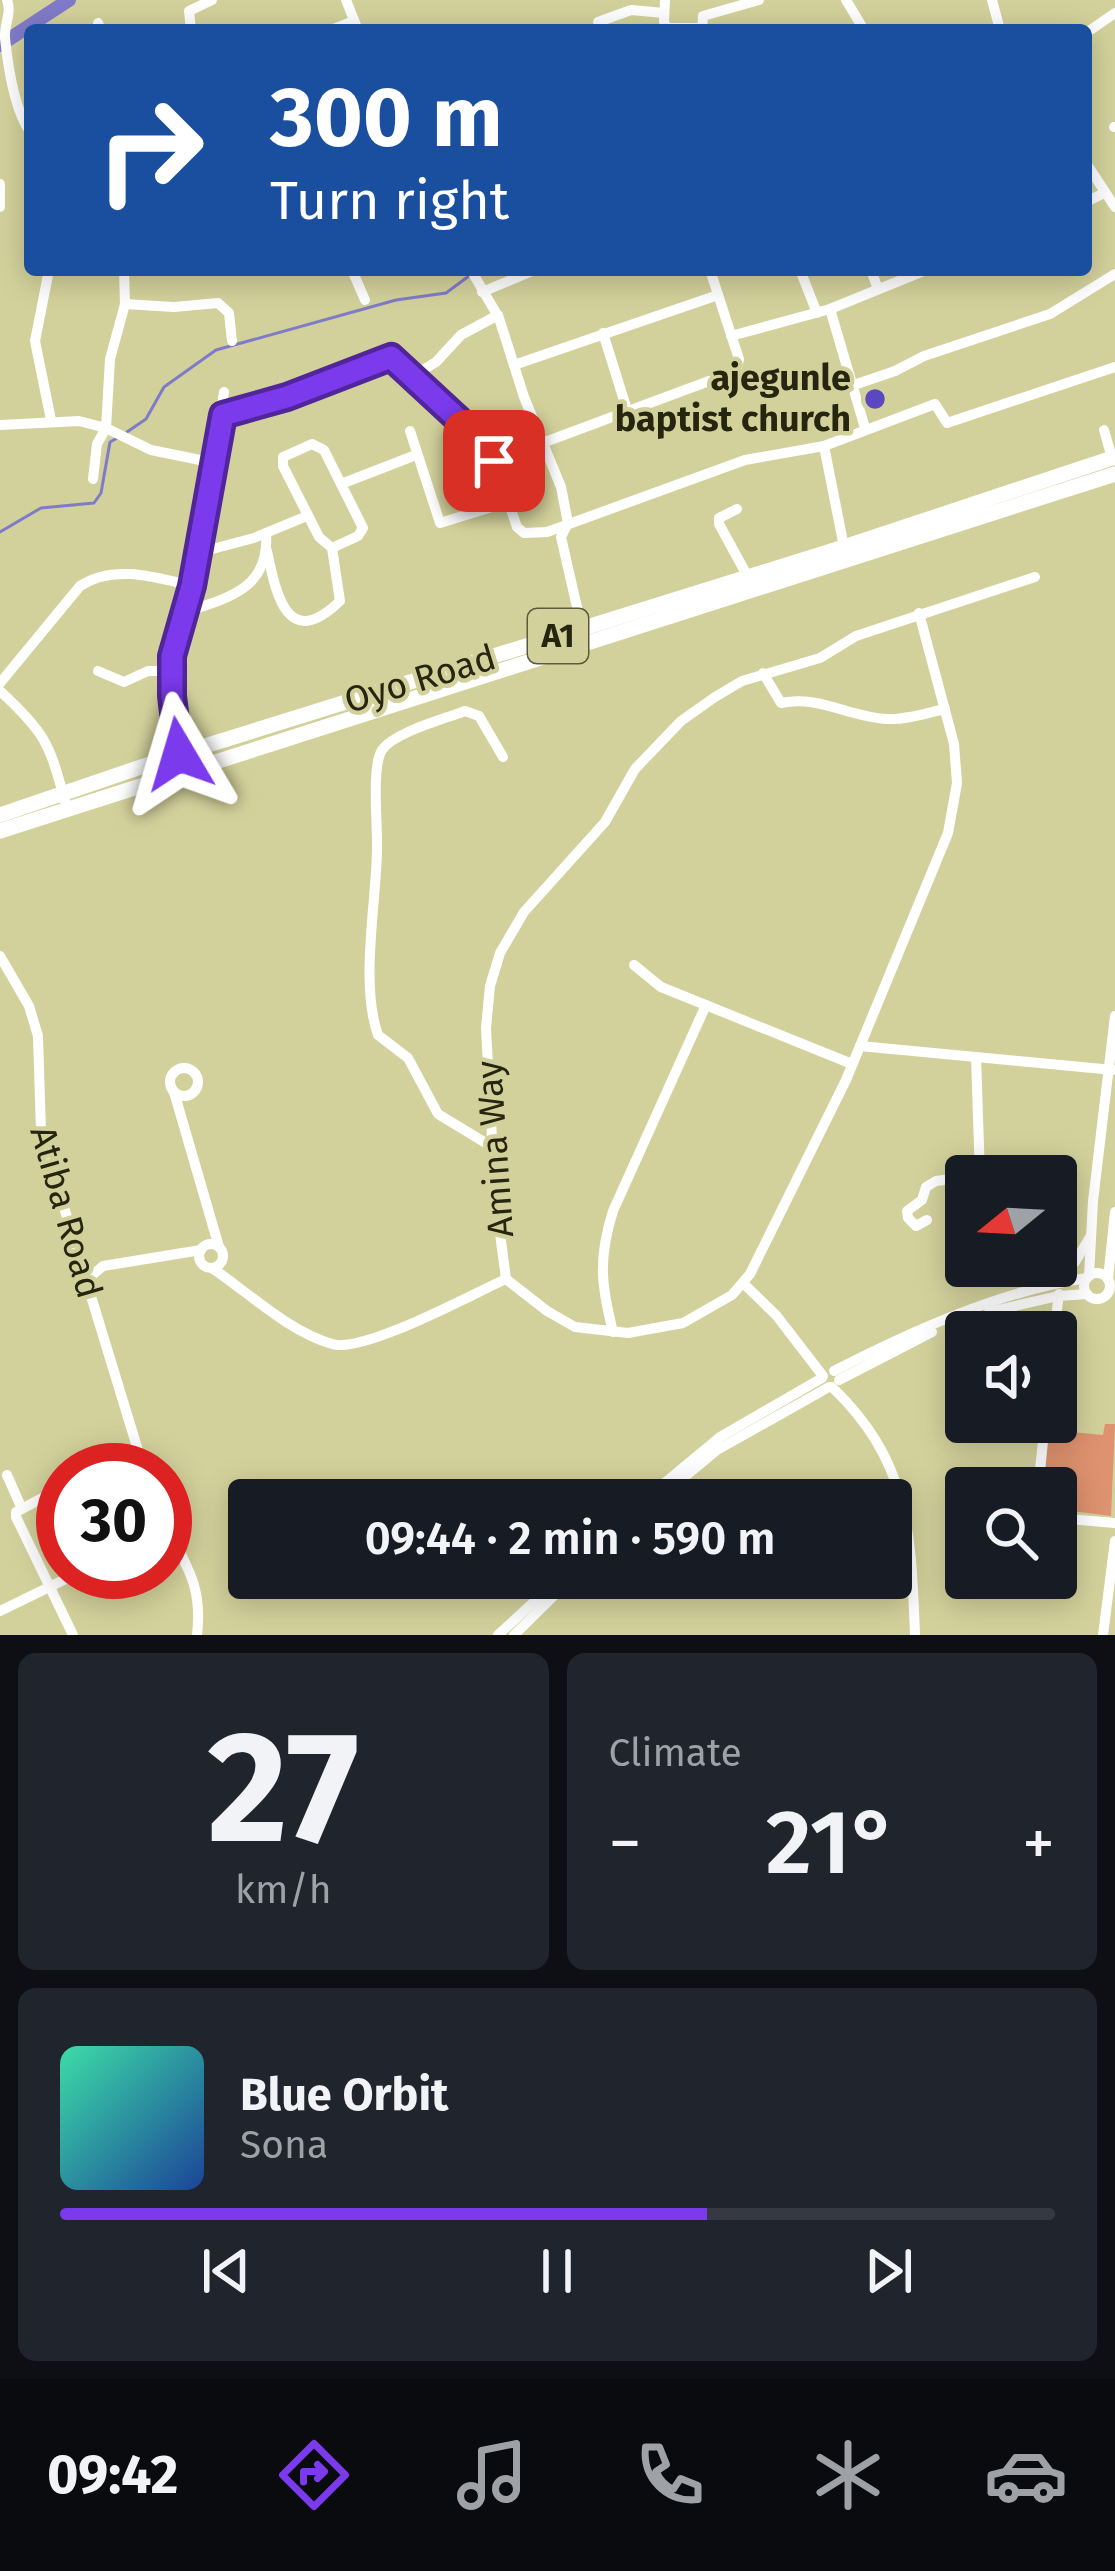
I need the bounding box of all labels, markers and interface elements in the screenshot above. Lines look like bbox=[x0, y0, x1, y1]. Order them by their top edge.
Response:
text: 300 m bbox=[270, 67, 503, 168]
icon: right bbox=[72, 72, 228, 228]
text: Turn right bbox=[270, 169, 509, 233]
place label: ajegunle baptist church bbox=[615, 356, 851, 441]
marker: ajegunle baptist church bbox=[862, 386, 888, 412]
pin bbox=[443, 410, 545, 512]
icon: arrive bbox=[461, 428, 527, 494]
road number: A1 bbox=[528, 609, 588, 663]
street label: Oyo Road bbox=[339, 635, 501, 723]
position arrow bbox=[116, 691, 242, 817]
street label: Amina Way bbox=[467, 1059, 523, 1239]
street label: Atiba Road bbox=[20, 1121, 112, 1303]
north arrow bbox=[945, 1155, 1077, 1287]
map controls bbox=[945, 1155, 1077, 1599]
button: sound bbox=[945, 1311, 1077, 1443]
speed limit sign: 30 bbox=[36, 1443, 192, 1599]
button: search bbox=[945, 1467, 1077, 1599]
text: 09:44 · 2 min · 590 m bbox=[365, 1512, 775, 1566]
text: 27 bbox=[207, 1695, 359, 1882]
text: Climate bbox=[609, 1730, 742, 1776]
text: 21° bbox=[766, 1789, 898, 1897]
text: − bbox=[609, 1804, 642, 1883]
text: + bbox=[1022, 1804, 1055, 1883]
text: km/h bbox=[235, 1867, 332, 1913]
text: Blue Orbit bbox=[240, 2068, 448, 2122]
text: Sona bbox=[240, 2122, 328, 2168]
icon: previous bbox=[193, 2238, 259, 2304]
icon: pause bbox=[524, 2238, 590, 2304]
icon: next bbox=[856, 2238, 922, 2304]
icon: directions bbox=[272, 2433, 356, 2517]
icon: music bbox=[450, 2433, 534, 2517]
icon: phone bbox=[628, 2433, 712, 2517]
icon: climate bbox=[806, 2433, 890, 2517]
icon: car bbox=[984, 2433, 1068, 2517]
text: 09:42 bbox=[47, 2443, 178, 2507]

